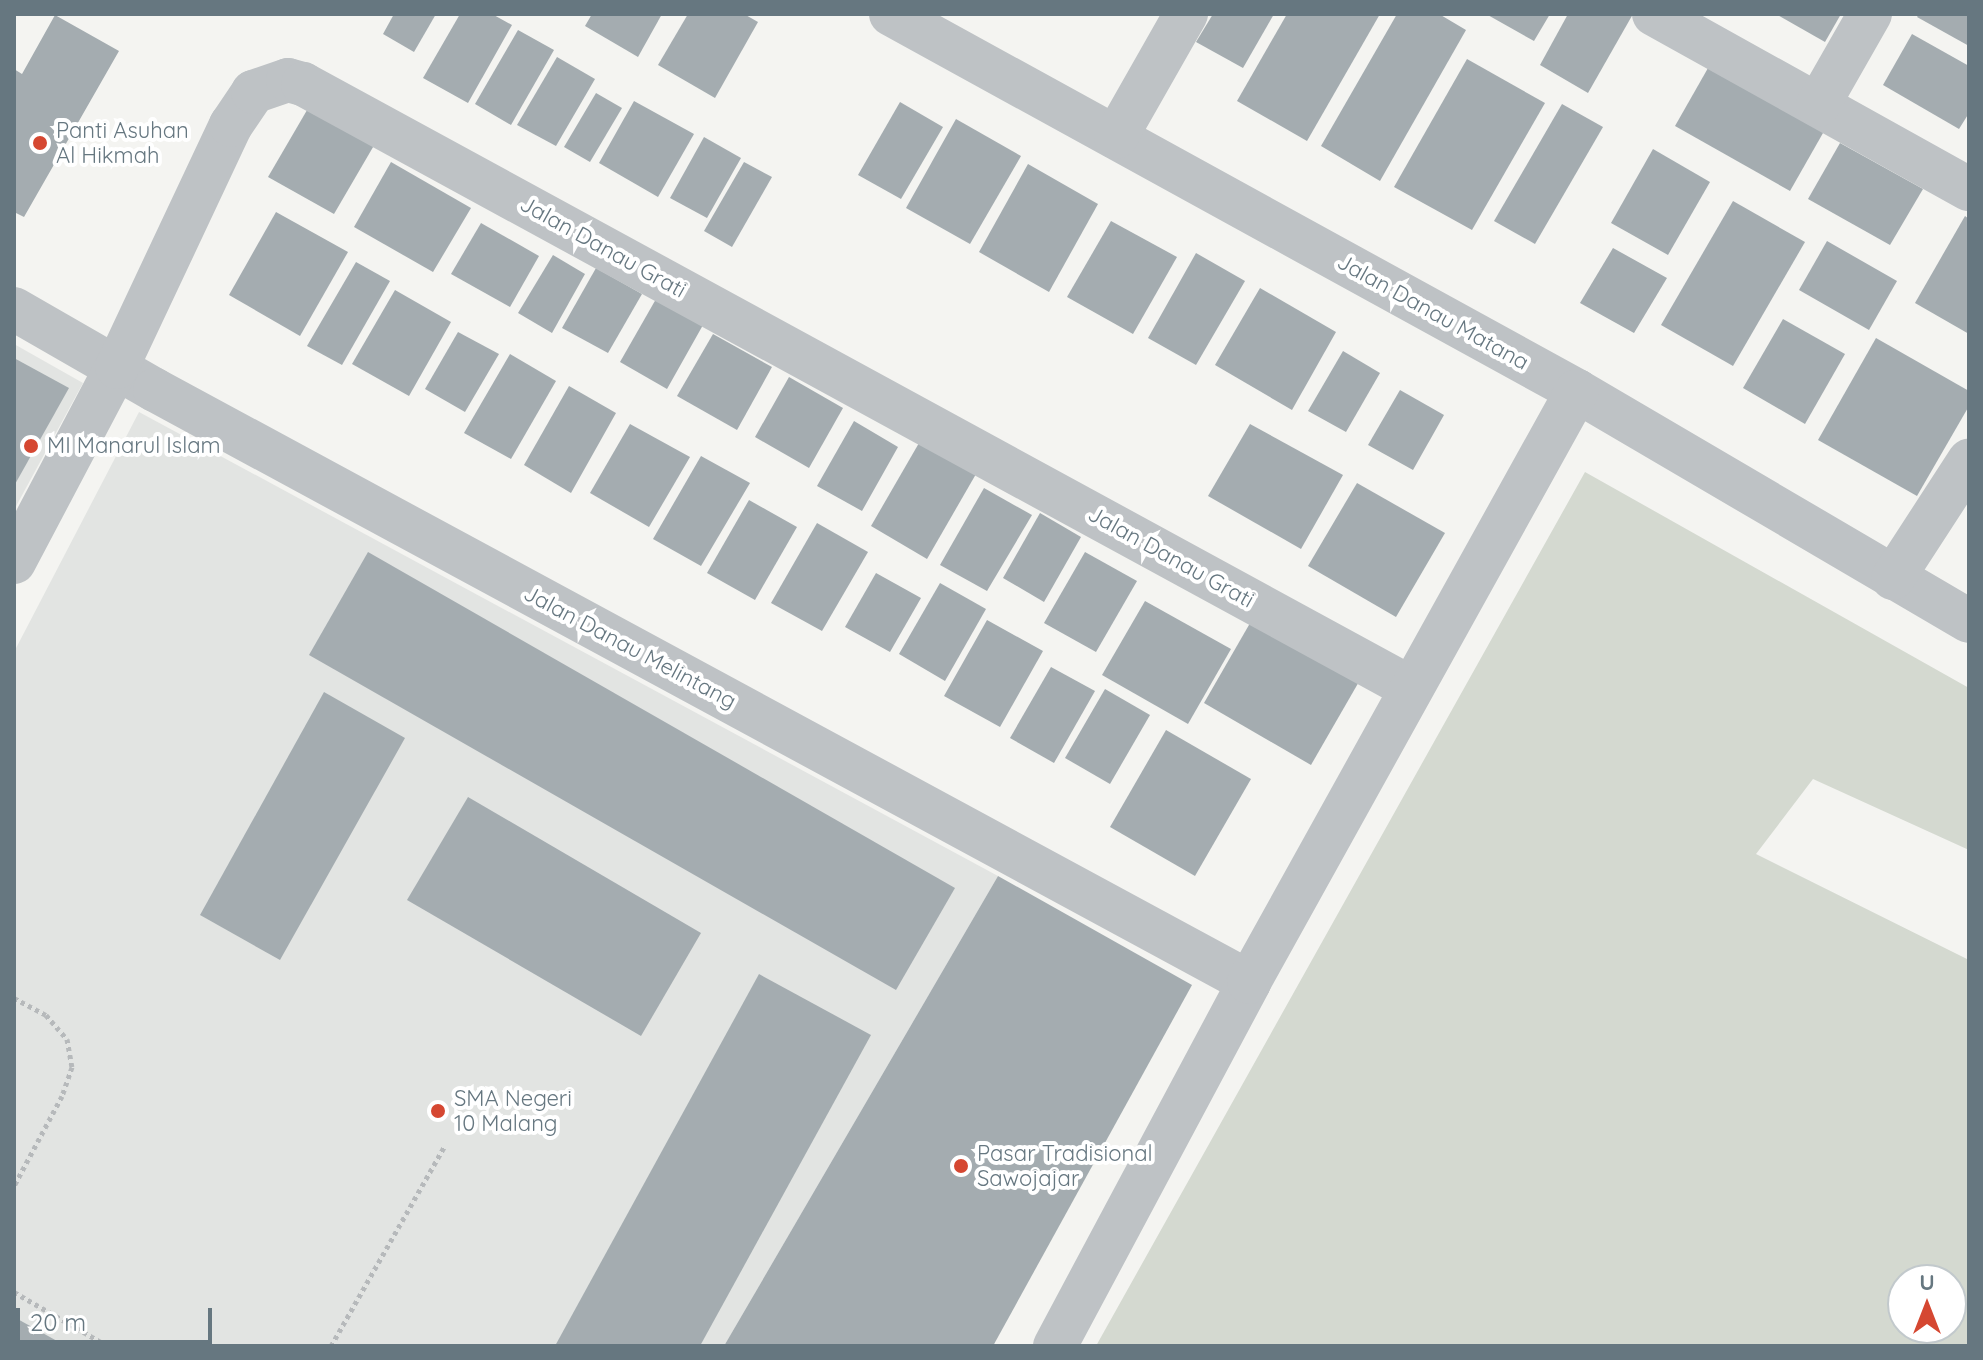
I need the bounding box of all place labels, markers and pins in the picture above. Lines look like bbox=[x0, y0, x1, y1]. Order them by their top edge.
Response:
place label: Panti Asuhan Al Hikmah bbox=[56, 117, 189, 168]
marker: Panti Asuhan Al Hikmah bbox=[31, 134, 49, 152]
place label: MI Manarul Islam bbox=[47, 433, 221, 459]
marker: MI Manarul Islam bbox=[22, 437, 40, 455]
place label: SMA Negeri 10 Malang bbox=[454, 1085, 572, 1136]
marker: SMA Negeri 10 Malang bbox=[429, 1102, 447, 1120]
place label: Pasar Tradisional Sawojajar bbox=[977, 1140, 1153, 1192]
marker: Pasar Tradisional Sawojajar bbox=[952, 1157, 970, 1175]

